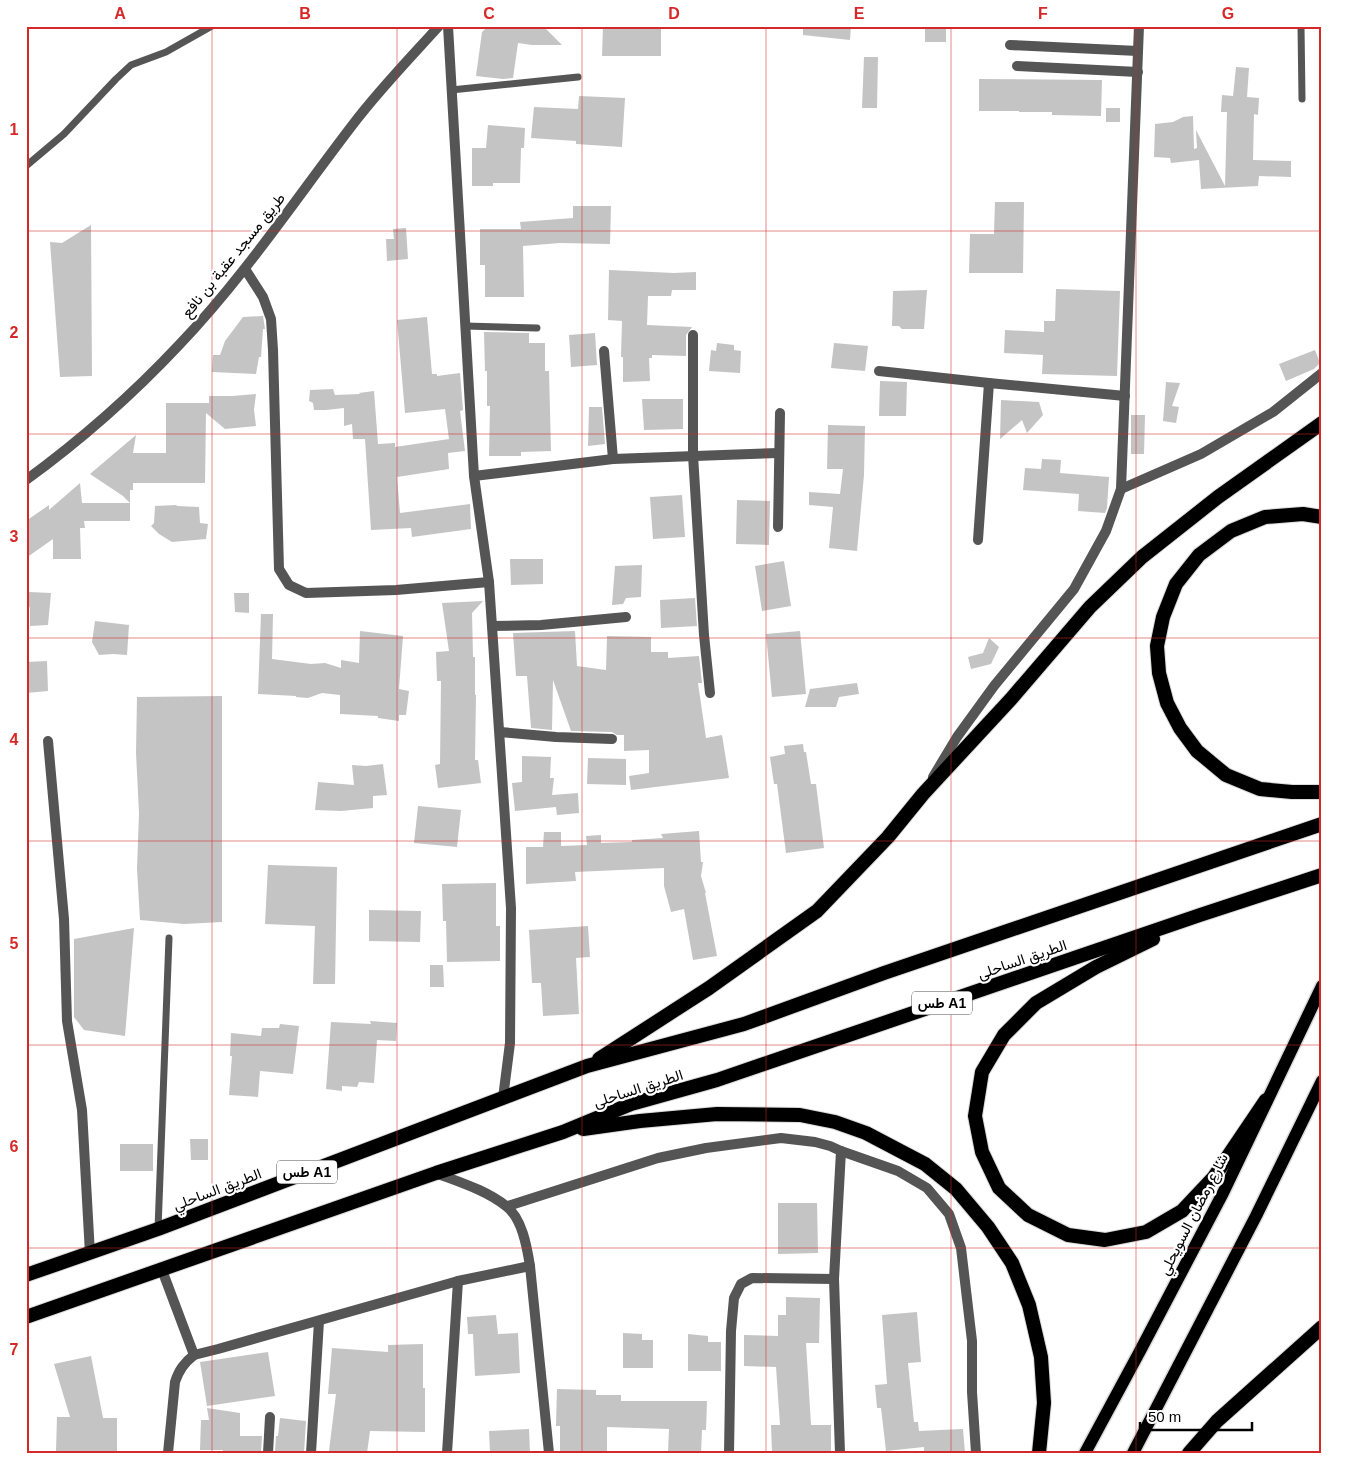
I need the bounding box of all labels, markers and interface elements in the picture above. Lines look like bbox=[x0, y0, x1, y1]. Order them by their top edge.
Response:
text: A bbox=[114, 5, 126, 22]
text: B bbox=[299, 5, 311, 22]
text: C bbox=[483, 5, 495, 22]
text: D bbox=[668, 5, 680, 22]
text: E bbox=[854, 5, 865, 22]
text: F bbox=[1038, 5, 1048, 22]
text: G bbox=[1222, 5, 1234, 22]
text: 1 bbox=[10, 121, 19, 138]
street label: طريق مسجد عقبة بن نافع bbox=[178, 189, 291, 322]
text: 2 bbox=[10, 324, 19, 341]
text: 3 bbox=[10, 528, 19, 545]
text: 4 bbox=[10, 731, 19, 748]
text: 5 bbox=[10, 935, 19, 952]
street label: الطريق الساحلى bbox=[975, 936, 1069, 984]
road number: طس A1 bbox=[912, 991, 972, 1014]
street label: الطريق الساحلى bbox=[591, 1066, 685, 1112]
text: 6 bbox=[10, 1138, 19, 1155]
street label: شارع رمضان السويحلي bbox=[1155, 1150, 1236, 1280]
road number: طس A1 bbox=[277, 1160, 337, 1184]
street label: الطريق الساحلي bbox=[171, 1164, 265, 1218]
text: 7 bbox=[10, 1341, 19, 1358]
scale bar bbox=[1140, 1399, 1253, 1431]
text: 50 m bbox=[1148, 1408, 1181, 1425]

